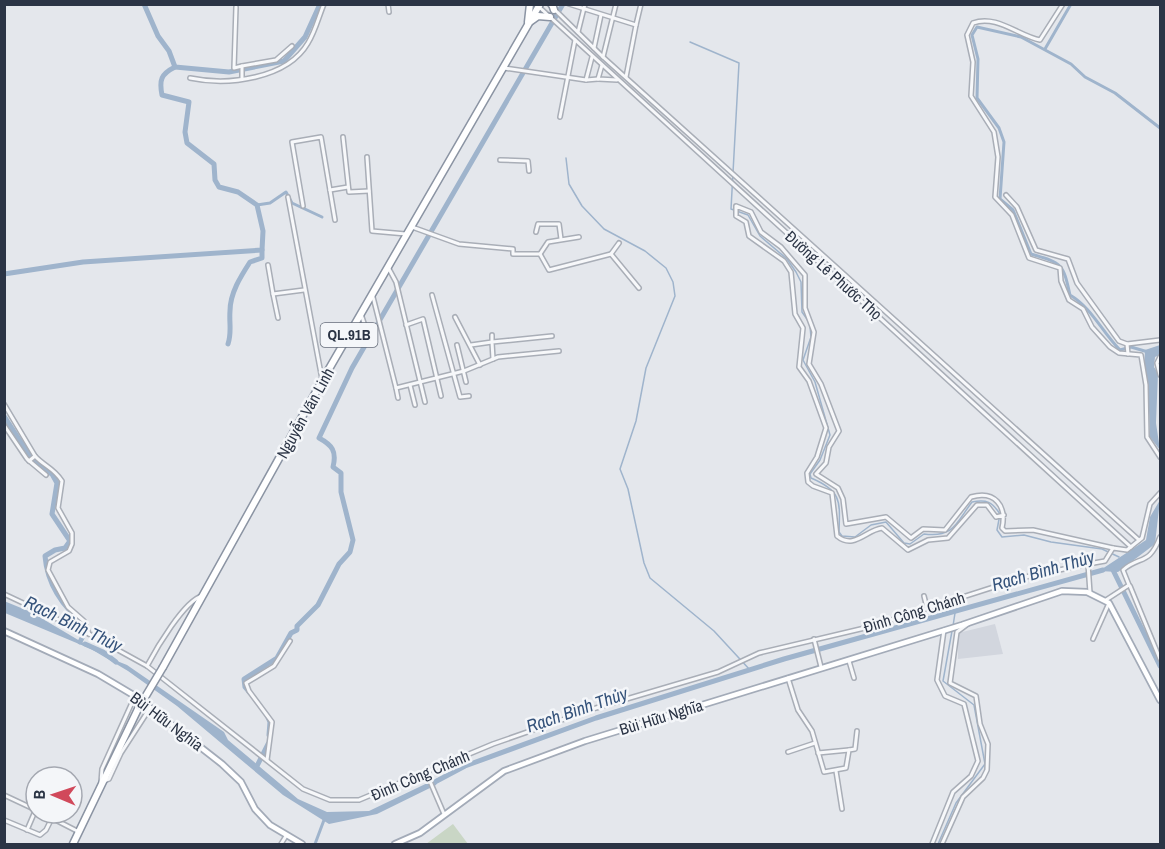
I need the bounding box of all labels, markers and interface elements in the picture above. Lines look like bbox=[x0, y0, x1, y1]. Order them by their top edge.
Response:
street label: Đường Lê Phước Thọ bbox=[781, 225, 887, 325]
road number: QL.91B bbox=[320, 323, 378, 347]
street label: Nguyễn Văn Linh bbox=[271, 364, 339, 462]
water label: Rạch Bình Thủy bbox=[989, 544, 1099, 597]
street label: Đinh Công Chánh bbox=[861, 586, 967, 638]
water label: Rạch Bình Thủy bbox=[20, 589, 128, 659]
water label: Rạch Bình Thủy bbox=[523, 680, 632, 739]
street label: Bùi Hữu Nghĩa bbox=[126, 686, 209, 756]
street label: Bùi Hữu Nghĩa bbox=[617, 694, 706, 740]
street label: Đinh Công Chánh bbox=[367, 744, 473, 806]
north arrow bbox=[24, 765, 84, 825]
text: B bbox=[28, 789, 50, 800]

